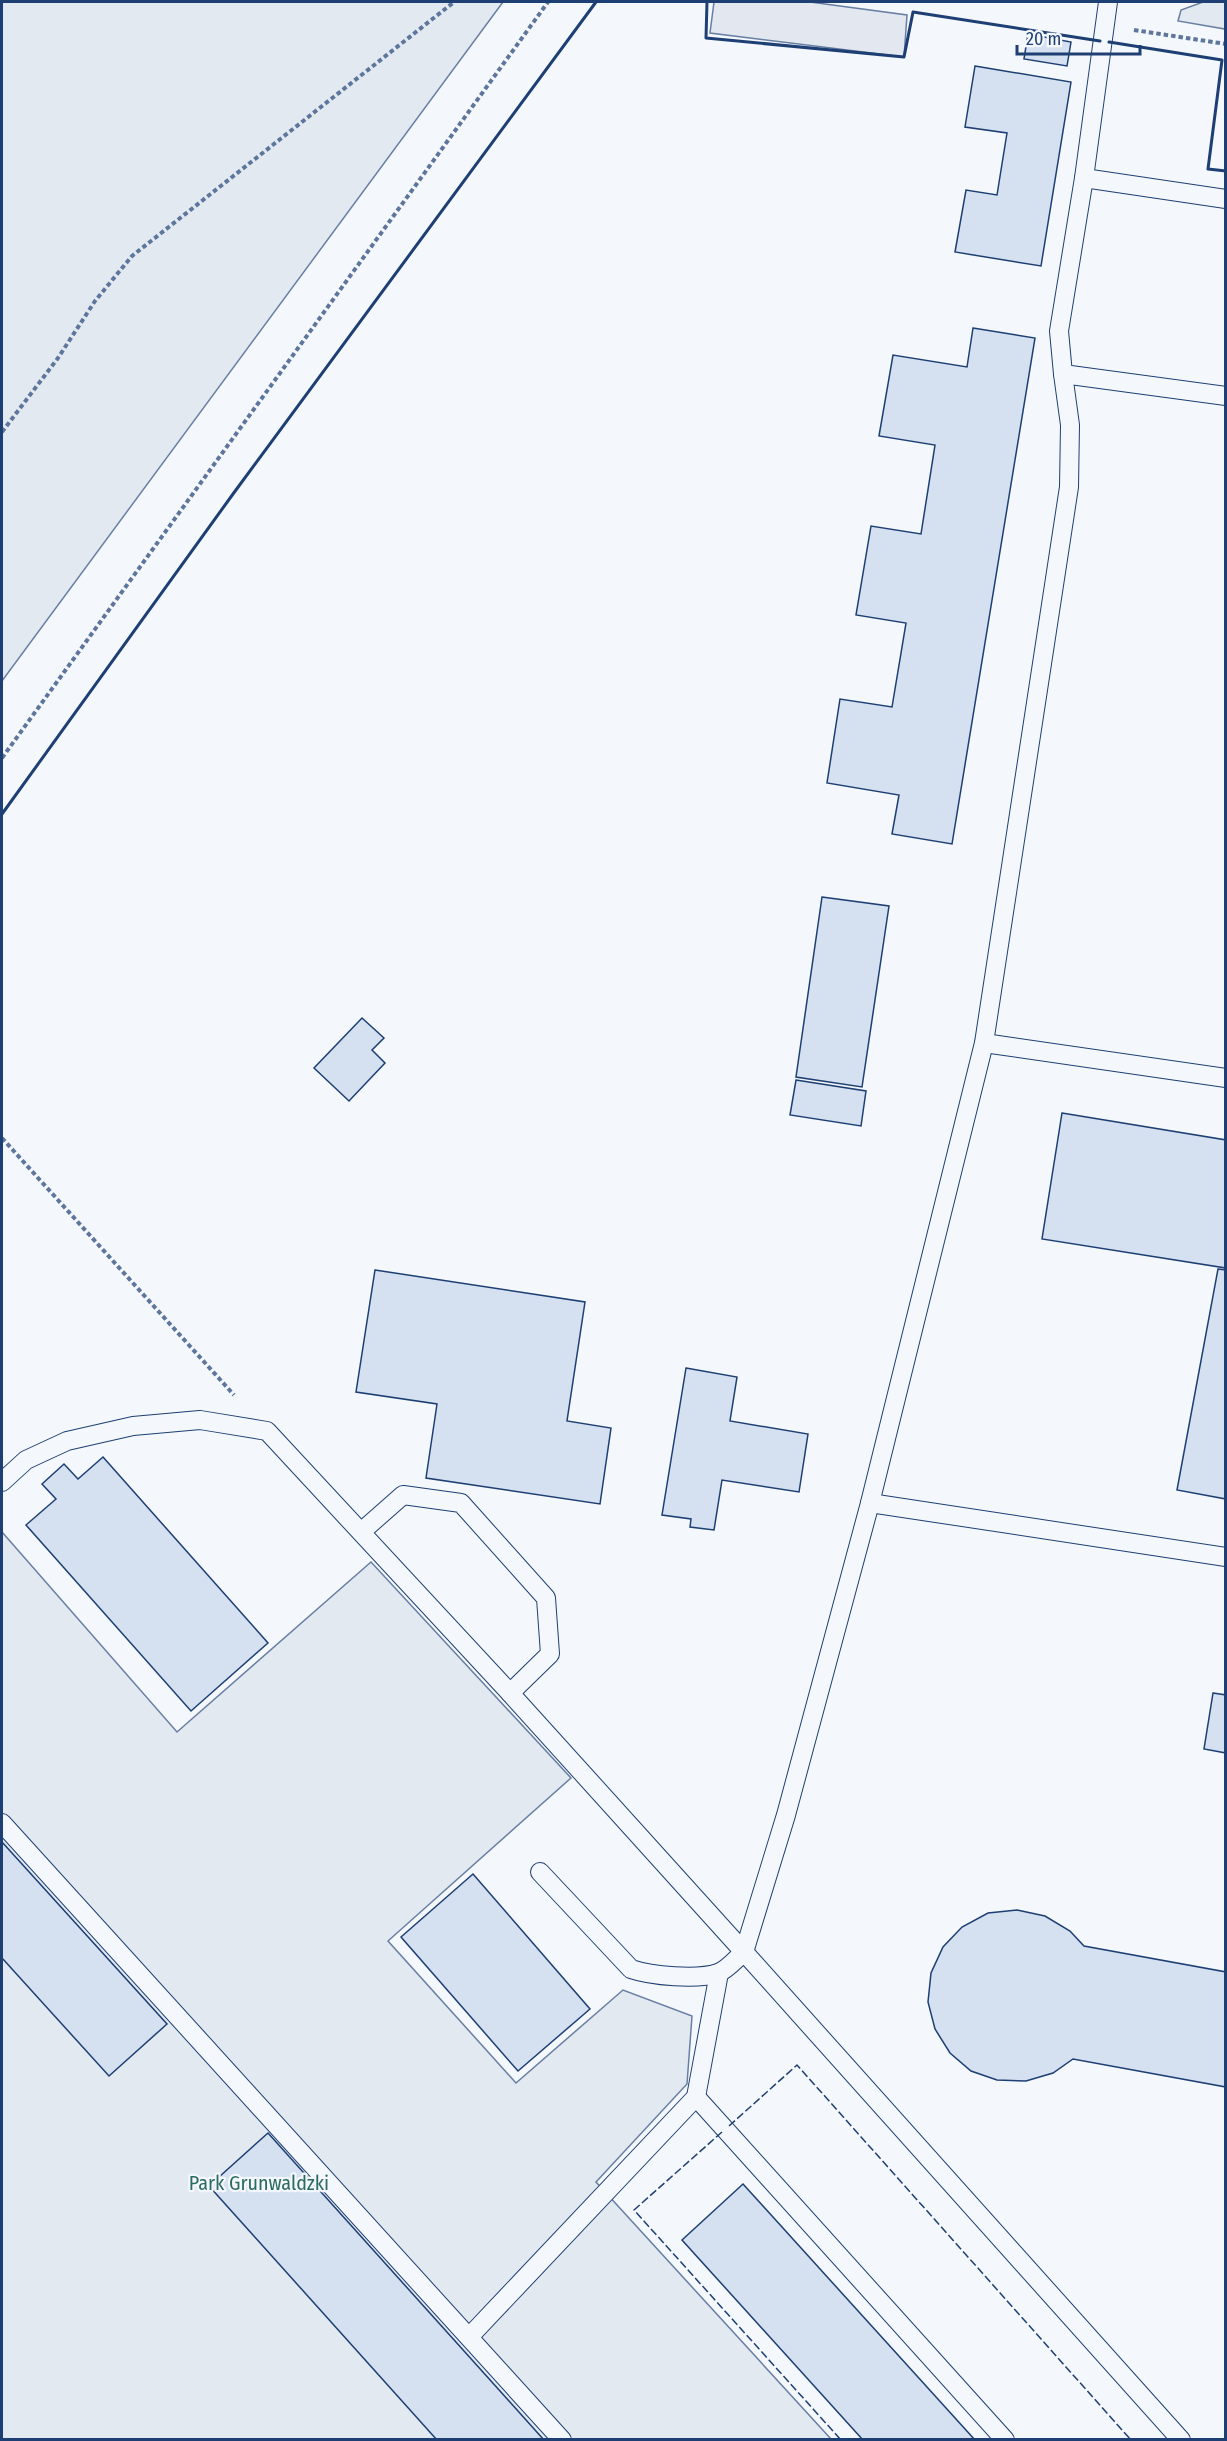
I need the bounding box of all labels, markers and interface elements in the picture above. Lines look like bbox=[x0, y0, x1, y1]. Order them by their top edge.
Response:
scale bar bbox=[1017, 18, 1140, 56]
text: 20 m bbox=[1026, 28, 1061, 50]
park label: Park Grunwaldzki bbox=[189, 2171, 329, 2195]

